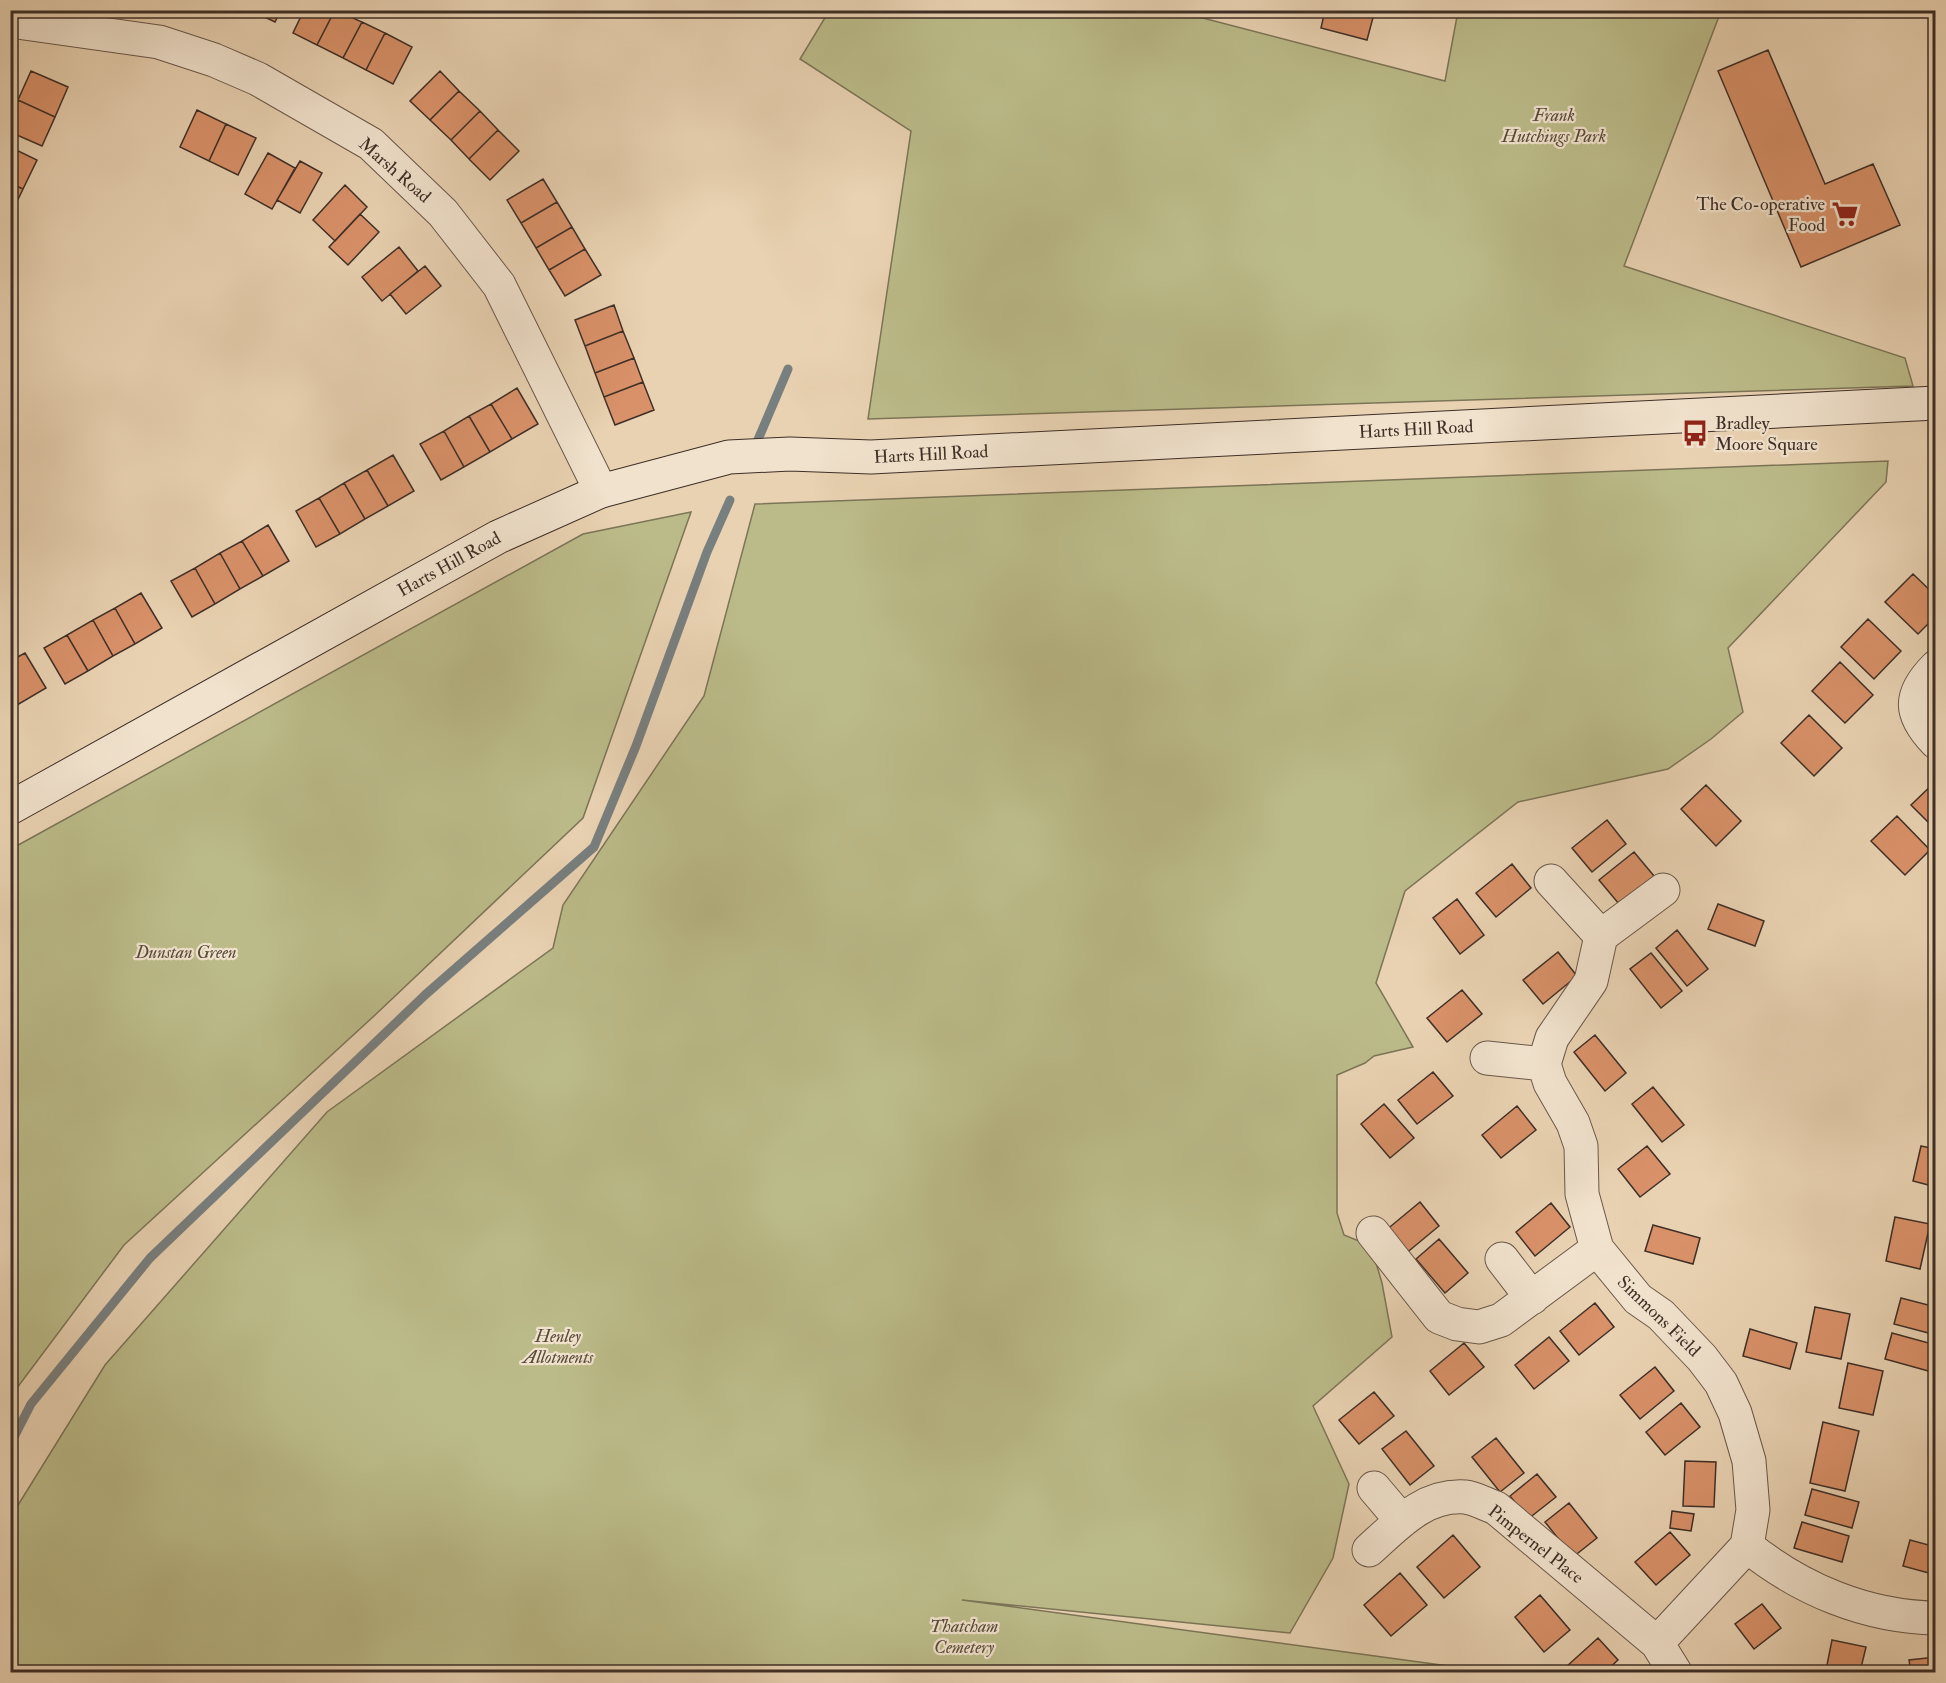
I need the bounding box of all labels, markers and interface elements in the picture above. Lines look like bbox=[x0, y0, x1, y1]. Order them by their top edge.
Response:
park label: Frank Hutchings Park bbox=[1501, 104, 1606, 148]
street label: Marsh Road bbox=[354, 133, 436, 208]
place label: The Co-operative Food bbox=[1696, 193, 1825, 237]
supermarket icon: The Co-operative Food bbox=[1830, 199, 1860, 229]
place label: Bradley Moore Square bbox=[1715, 412, 1818, 456]
street label: Harts Hill Road bbox=[1358, 415, 1474, 444]
bus stop icon: Bradley Moore Square bbox=[1680, 418, 1710, 448]
street label: Harts Hill Road bbox=[873, 440, 989, 469]
street label: Harts Hill Road bbox=[393, 526, 505, 602]
park label: Dunstan Green bbox=[134, 941, 237, 964]
street label: Simmons Field bbox=[1612, 1271, 1705, 1362]
park label: Henley Allotments bbox=[521, 1325, 594, 1369]
street label: Pimpernel Place bbox=[1483, 1500, 1588, 1589]
park label: Thatcham Cemetery bbox=[930, 1615, 998, 1659]

